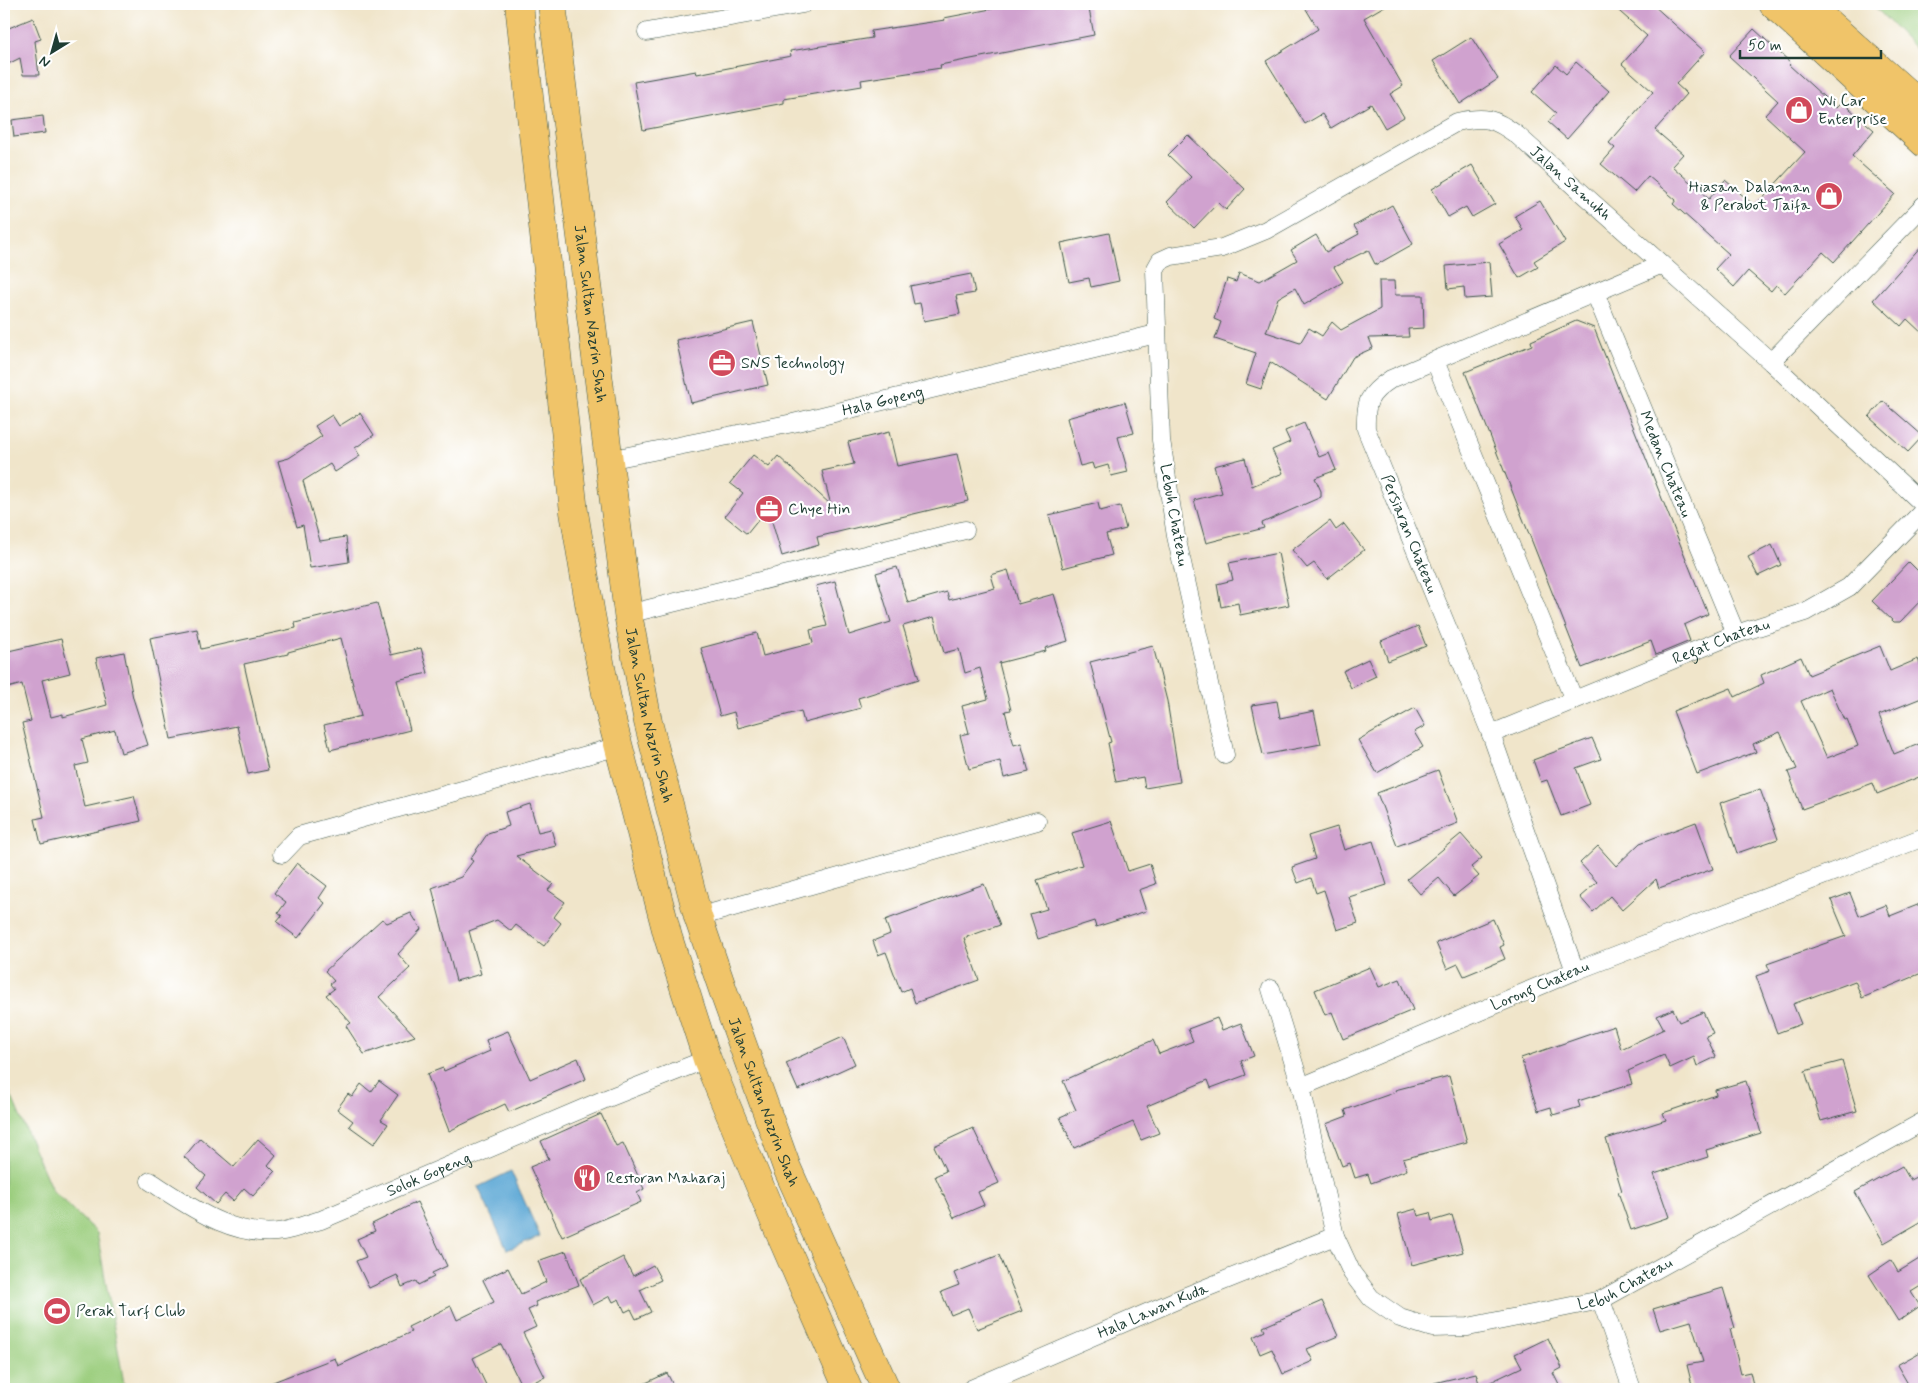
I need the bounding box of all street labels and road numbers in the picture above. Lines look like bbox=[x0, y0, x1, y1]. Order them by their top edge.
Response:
street label: Jalan Samukh bbox=[1525, 141, 1616, 225]
street label: Jalan Sultan Nazrin Shah bbox=[569, 223, 612, 404]
street label: Hala Gopeng bbox=[840, 381, 926, 421]
street label: Medan Chateau bbox=[1634, 407, 1697, 520]
street label: Lebuh Chateau bbox=[1155, 462, 1193, 568]
street label: Persiaran Chateau bbox=[1376, 472, 1442, 596]
street label: Regat Chateau bbox=[1669, 613, 1772, 669]
street label: Jalan Sultan Nazrin Shah bbox=[620, 626, 679, 805]
street label: Lorong Chateau bbox=[1488, 956, 1593, 1017]
street label: Jalan Sultan Nazrin Shah bbox=[723, 1014, 805, 1190]
street label: Solok Gopeng bbox=[383, 1147, 474, 1201]
street label: Lebuh Chateau bbox=[1576, 1252, 1676, 1315]
street label: Hala Lawan Kuda bbox=[1094, 1278, 1212, 1344]

